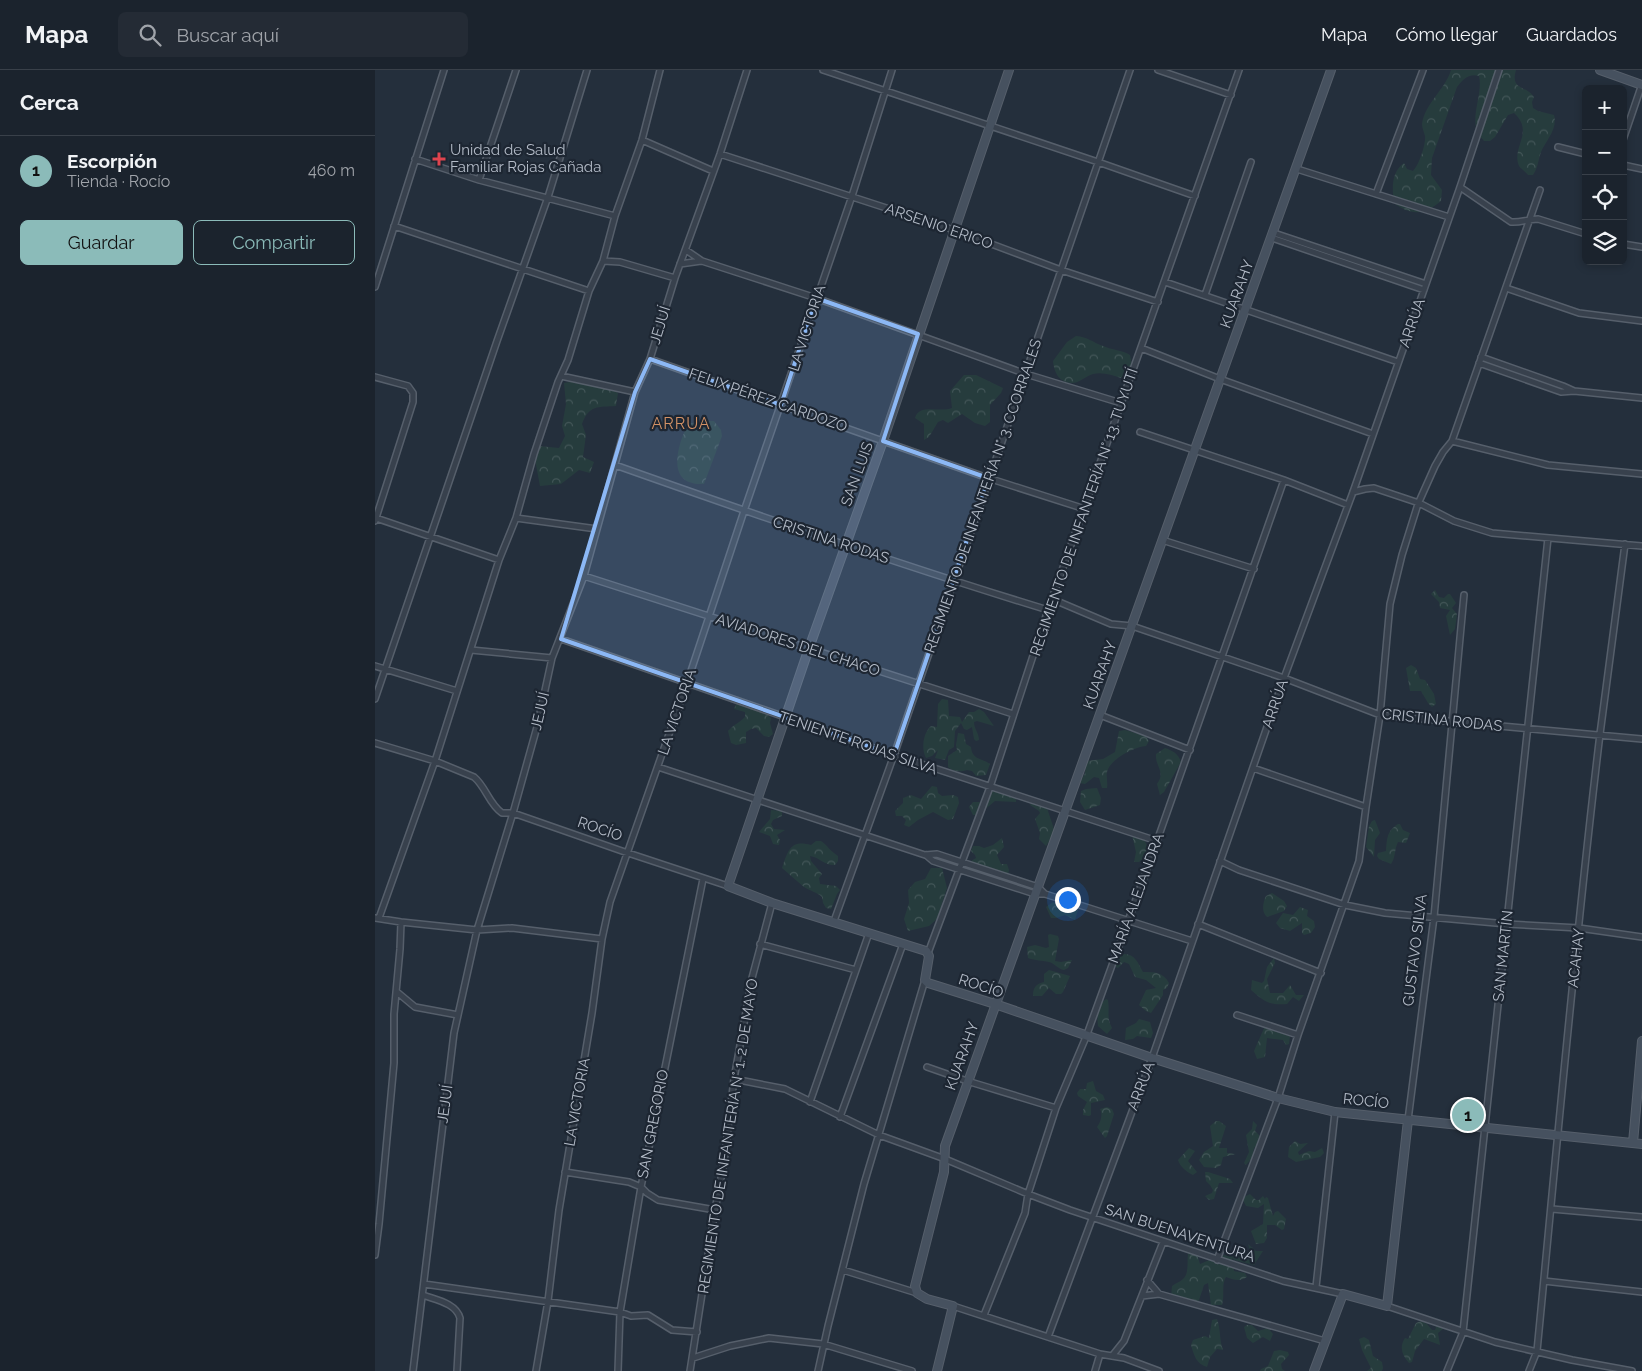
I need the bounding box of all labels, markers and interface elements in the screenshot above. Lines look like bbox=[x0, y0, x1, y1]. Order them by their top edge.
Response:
search box bbox=[118, 12, 468, 57]
text: Mapa bbox=[25, 20, 88, 49]
icon: search bbox=[136, 21, 164, 49]
text: Buscar aquí bbox=[176, 24, 279, 46]
text: Mapa bbox=[1321, 24, 1367, 45]
text: Cómo llegar bbox=[1395, 24, 1498, 45]
text: Guardados bbox=[1526, 24, 1617, 45]
map controls bbox=[1582, 85, 1627, 265]
button: + bbox=[1582, 85, 1627, 130]
text: Cerca bbox=[20, 90, 79, 115]
button: − bbox=[1582, 130, 1627, 175]
place label: Unidad de Salud Familiar Rojas Cañada bbox=[450, 141, 601, 176]
text: Escorpión bbox=[67, 150, 157, 172]
marker: Unidad de Salud Familiar Rojas Cañada bbox=[432, 152, 446, 166]
text: 1 bbox=[32, 161, 40, 180]
text: 460 m bbox=[308, 161, 355, 180]
text: Tienda · Rocío bbox=[67, 172, 170, 191]
button: locate bbox=[1582, 175, 1627, 220]
street label: ARSENIO ERICO bbox=[883, 199, 995, 253]
button: Guardar bbox=[20, 220, 183, 265]
button: Compartir bbox=[193, 220, 355, 265]
button: layers bbox=[1582, 220, 1627, 265]
street label: KUARAHY bbox=[1216, 257, 1258, 331]
street label: LA VICTORIA bbox=[785, 283, 829, 373]
street label: ARRÚA bbox=[1395, 296, 1429, 350]
street label: JEJUÍ bbox=[646, 304, 674, 346]
street label: REGIMIENTO DE INFANTERÍA N° 3. CCORRALES bbox=[921, 337, 1045, 655]
street label: FELIX PÉREZ CARDOZO bbox=[686, 364, 850, 436]
street label: REGIMIENTO DE INFANTERÍA N° 13. TUYUTÍ bbox=[1026, 366, 1142, 658]
district label: ARRUA bbox=[651, 414, 711, 433]
street label: SAN LUIS bbox=[837, 439, 877, 509]
street label: CRISTINA RODAS bbox=[771, 513, 891, 567]
street label: AVIADORES DEL CHACO bbox=[714, 610, 882, 680]
street label: KUARAHY bbox=[1079, 638, 1121, 712]
street label: LA VICTORIA bbox=[654, 667, 700, 757]
street label: ARRÚA bbox=[1258, 677, 1292, 731]
street label: JEJUÍ bbox=[527, 690, 553, 732]
street label: CRISTINA RODAS bbox=[1381, 705, 1503, 735]
street label: TENIENTE ROJAS SILVA bbox=[776, 707, 940, 779]
street label: ROCÍO bbox=[575, 813, 625, 845]
street label: MARÍA ALEJANDRA bbox=[1104, 830, 1168, 966]
your location bbox=[1055, 887, 1081, 913]
street label: GUSTAVO SILVA bbox=[1399, 893, 1431, 1007]
street label: SAN MARTÍN bbox=[1489, 909, 1517, 1003]
street label: ACAHAY bbox=[1564, 927, 1588, 989]
street label: ROCÍO bbox=[956, 970, 1006, 1002]
street label: REGIMIENTO DE INFANTERÍA N° 1. 2 DE MAYO bbox=[694, 977, 762, 1295]
street label: KUARAHY bbox=[941, 1019, 983, 1093]
street label: LA VICTORIA bbox=[560, 1056, 594, 1148]
street label: ARRÚA bbox=[1124, 1059, 1158, 1113]
street label: SAN GREGORIO bbox=[634, 1068, 672, 1180]
street label: JEJUÍ bbox=[433, 1083, 457, 1124]
street label: ROCÍO bbox=[1342, 1090, 1390, 1112]
pin: 1 bbox=[1452, 1096, 1484, 1134]
street label: SAN BUENAVENTURA bbox=[1103, 1200, 1257, 1266]

